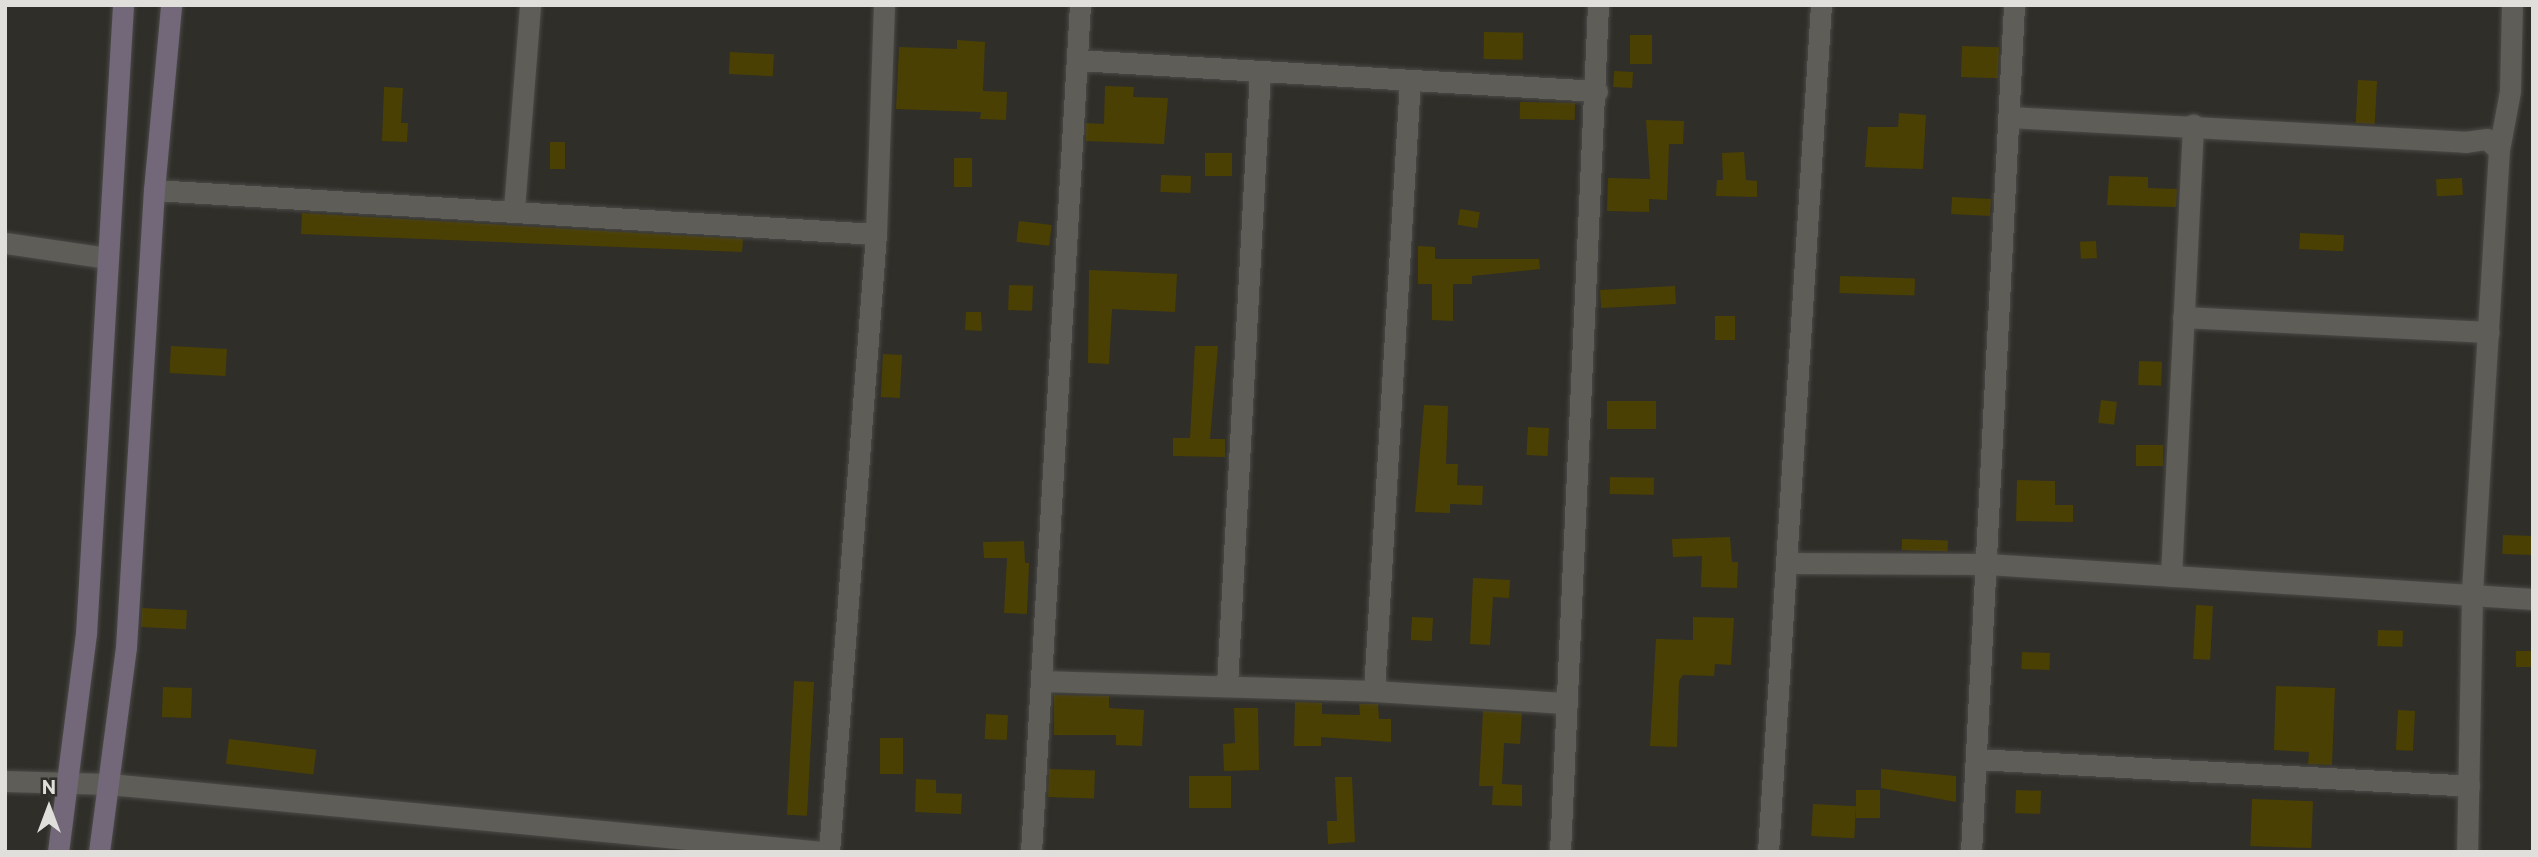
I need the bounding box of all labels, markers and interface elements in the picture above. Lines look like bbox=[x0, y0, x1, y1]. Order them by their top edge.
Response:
north arrow bbox=[14, 773, 84, 843]
text: N bbox=[42, 775, 56, 798]

